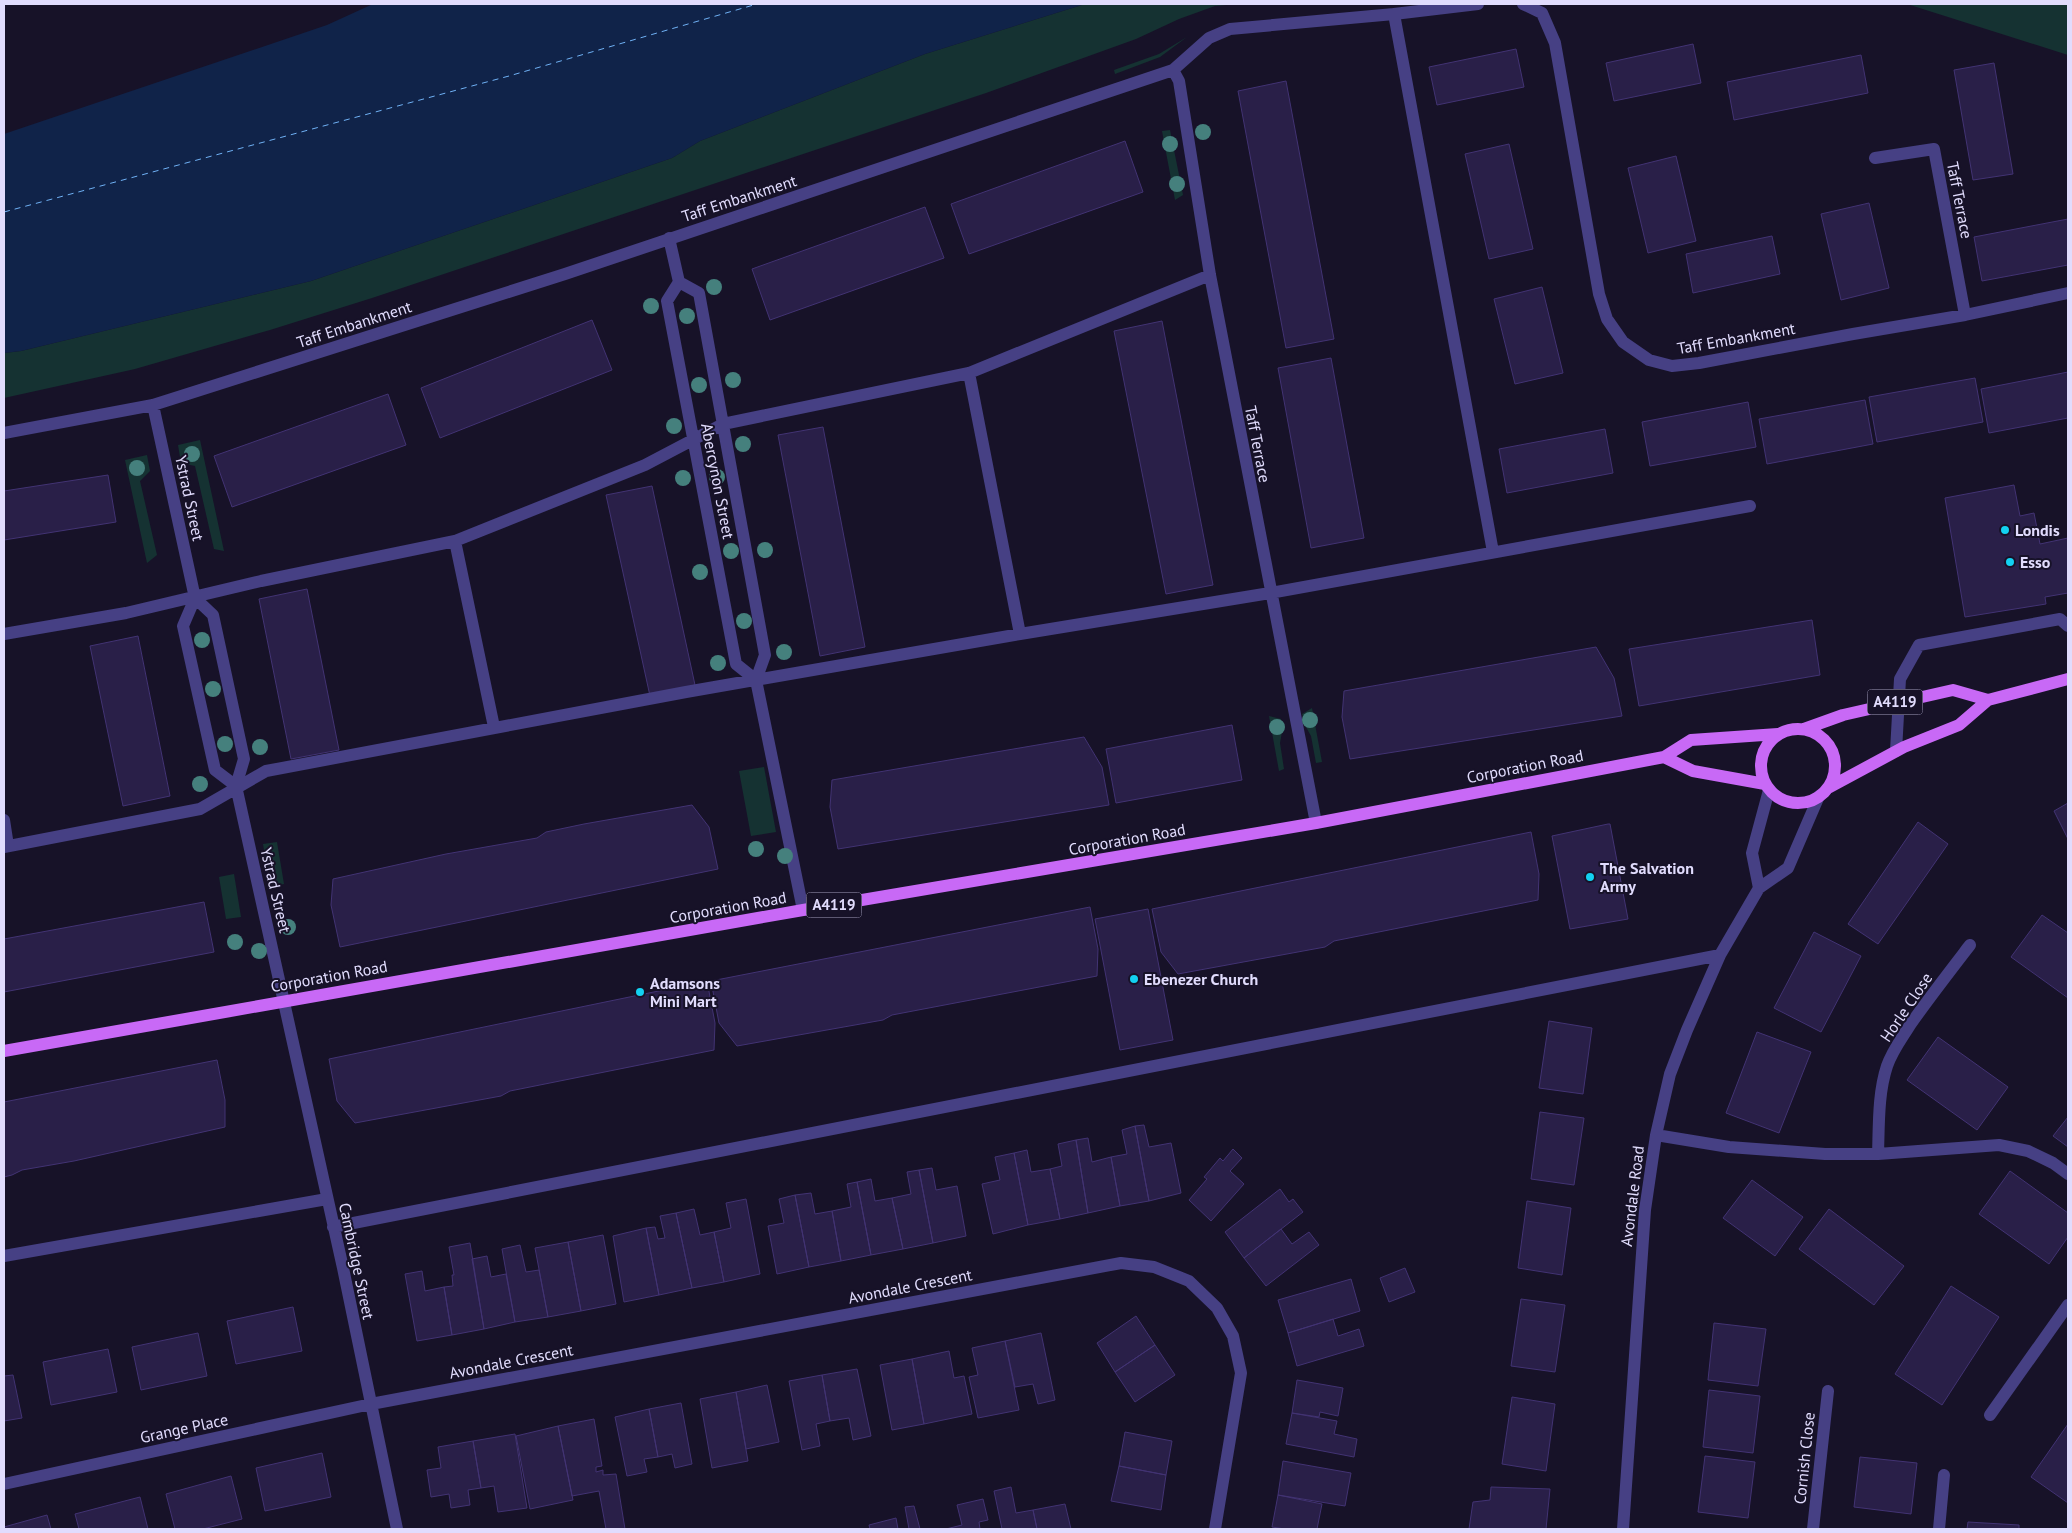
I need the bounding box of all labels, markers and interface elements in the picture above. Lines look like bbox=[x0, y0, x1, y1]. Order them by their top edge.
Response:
street label: Taff Terrace bbox=[1943, 160, 1977, 240]
street label: Taff Embankment bbox=[679, 170, 799, 226]
street label: Taff Embankment bbox=[294, 296, 414, 352]
street label: Taff Embankment bbox=[1675, 318, 1797, 358]
street label: Taff Terrace bbox=[1241, 404, 1275, 484]
street label: Abercynon Street bbox=[697, 422, 739, 541]
street label: Ystrad Street bbox=[171, 453, 209, 543]
place label: Londis bbox=[2015, 520, 2060, 540]
marker: Londis bbox=[1999, 524, 2011, 536]
place label: Esso bbox=[2020, 552, 2051, 572]
marker: Esso bbox=[2004, 556, 2016, 568]
road number: A4119 bbox=[1868, 690, 1922, 714]
street label: Corporation Road bbox=[1465, 745, 1585, 787]
street label: Corporation Road bbox=[1067, 819, 1187, 859]
street label: Ystrad Street bbox=[256, 845, 296, 935]
place label: The Salvation Army bbox=[1600, 858, 1694, 896]
marker: The Salvation Army bbox=[1584, 871, 1596, 883]
street label: Corporation Road bbox=[668, 887, 788, 927]
road number: A4119 bbox=[806, 892, 862, 918]
street label: Corporation Road bbox=[269, 956, 389, 996]
place label: Ebenezer Church bbox=[1144, 969, 1258, 989]
street label: Horle Close bbox=[1876, 969, 1936, 1045]
place label: Adamsons Mini Mart bbox=[650, 973, 720, 1011]
marker: Ebenezer Church bbox=[1128, 973, 1140, 985]
marker: Adamsons Mini Mart bbox=[634, 986, 646, 998]
street label: Avondale Road bbox=[1616, 1145, 1648, 1247]
street label: Cambridge Street bbox=[335, 1201, 379, 1322]
street label: Avondale Crescent bbox=[846, 1264, 974, 1308]
street label: Avondale Crescent bbox=[447, 1339, 575, 1383]
street label: Grange Place bbox=[138, 1409, 230, 1447]
street label: Cornish Close bbox=[1789, 1411, 1819, 1505]

